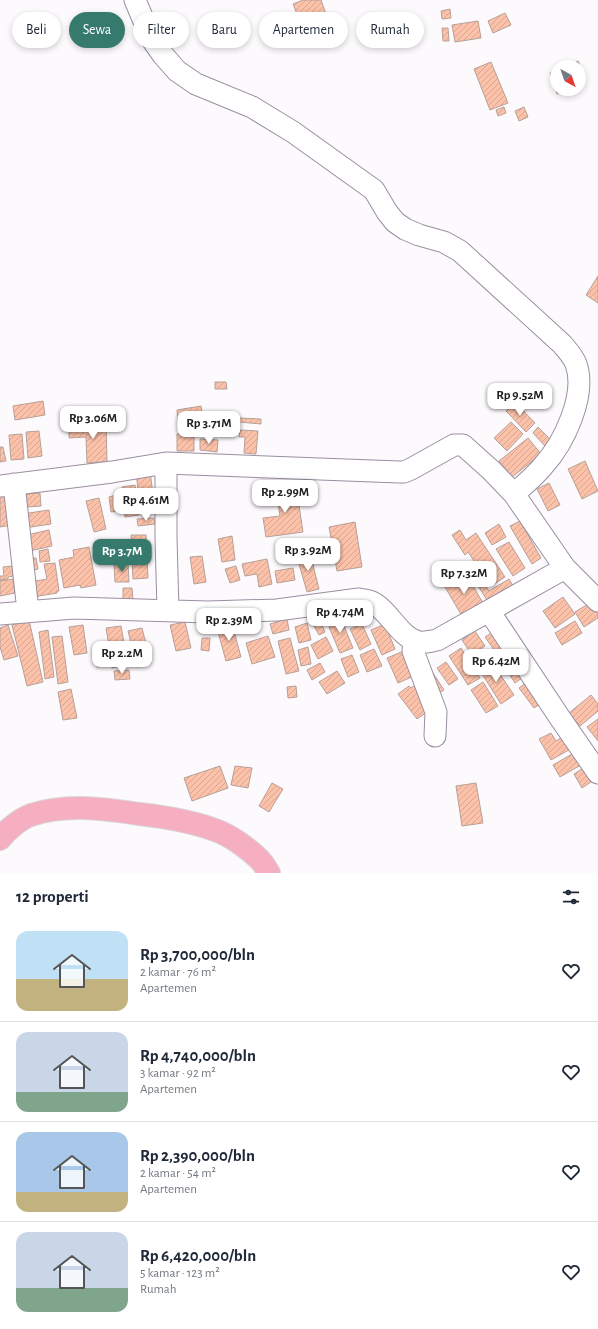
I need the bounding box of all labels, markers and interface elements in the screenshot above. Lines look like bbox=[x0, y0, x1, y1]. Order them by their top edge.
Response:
chip: Beli bbox=[12, 12, 61, 48]
chip: Sewa bbox=[69, 12, 125, 48]
chip: Filter bbox=[133, 12, 189, 48]
chip: Baru bbox=[197, 12, 251, 48]
chip: Apartemen bbox=[259, 12, 348, 48]
chip: Rumah bbox=[356, 12, 424, 48]
north arrow bbox=[550, 60, 586, 96]
map controls bbox=[550, 60, 586, 96]
pin: Rp 9.52M bbox=[479, 383, 561, 417]
text: Rp 9.52M bbox=[496, 389, 544, 402]
pin: Rp 3.06M bbox=[52, 406, 134, 440]
pin: Rp 3.71M bbox=[168, 411, 250, 445]
text: Rp 3.06M bbox=[69, 412, 117, 425]
text: Rp 3.71M bbox=[186, 417, 232, 430]
pin: Rp 2.99M bbox=[244, 480, 326, 514]
text: Rp 2.99M bbox=[261, 486, 309, 499]
pin: Rp 4.61M bbox=[105, 488, 187, 522]
text: Rp 4.61M bbox=[123, 494, 169, 507]
pin: Rp 3.92M bbox=[267, 538, 349, 572]
pin: Rp 3.7M bbox=[85, 539, 159, 573]
text: Rp 3.92M bbox=[284, 544, 332, 557]
text: Rp 3.7M bbox=[102, 545, 142, 558]
pin: Rp 7.32M bbox=[423, 561, 505, 595]
text: Rp 7.32M bbox=[441, 567, 487, 580]
pin: Rp 4.74M bbox=[299, 600, 381, 634]
text: Rp 4.74M bbox=[316, 606, 364, 619]
pin: Rp 2.39M bbox=[188, 608, 270, 642]
text: Rp 2.39M bbox=[205, 614, 253, 627]
pin: Rp 2.2M bbox=[85, 641, 159, 675]
text: Rp 2.2M bbox=[101, 647, 143, 660]
pin: Rp 6.42M bbox=[455, 649, 537, 683]
text: Rp 6.42M bbox=[472, 655, 520, 668]
icon: filters bbox=[560, 886, 582, 908]
text: 12 properti bbox=[16, 888, 89, 905]
text: Rp 3,700,000/bln bbox=[140, 946, 255, 963]
icon: home bbox=[48, 947, 96, 995]
icon: heart bbox=[560, 960, 582, 982]
text: 2 kamar · 76 m² bbox=[140, 966, 216, 979]
text: Apartemen bbox=[140, 982, 197, 995]
text: Rp 4,740,000/bln bbox=[140, 1047, 256, 1064]
icon: home bbox=[48, 1048, 96, 1096]
icon: heart bbox=[560, 1061, 582, 1083]
text: 3 kamar · 92 m² bbox=[140, 1067, 216, 1080]
text: Apartemen bbox=[140, 1083, 197, 1096]
text: Rp 2,390,000/bln bbox=[140, 1147, 255, 1164]
icon: home bbox=[48, 1148, 96, 1196]
icon: heart bbox=[560, 1161, 582, 1183]
text: 2 kamar · 54 m² bbox=[140, 1167, 216, 1180]
text: Apartemen bbox=[140, 1183, 197, 1196]
text: Rp 6,420,000/bln bbox=[140, 1247, 256, 1264]
icon: home bbox=[48, 1248, 96, 1296]
icon: heart bbox=[560, 1261, 582, 1283]
text: 5 kamar · 123 m² bbox=[140, 1267, 220, 1280]
text: Rumah bbox=[140, 1283, 177, 1296]

